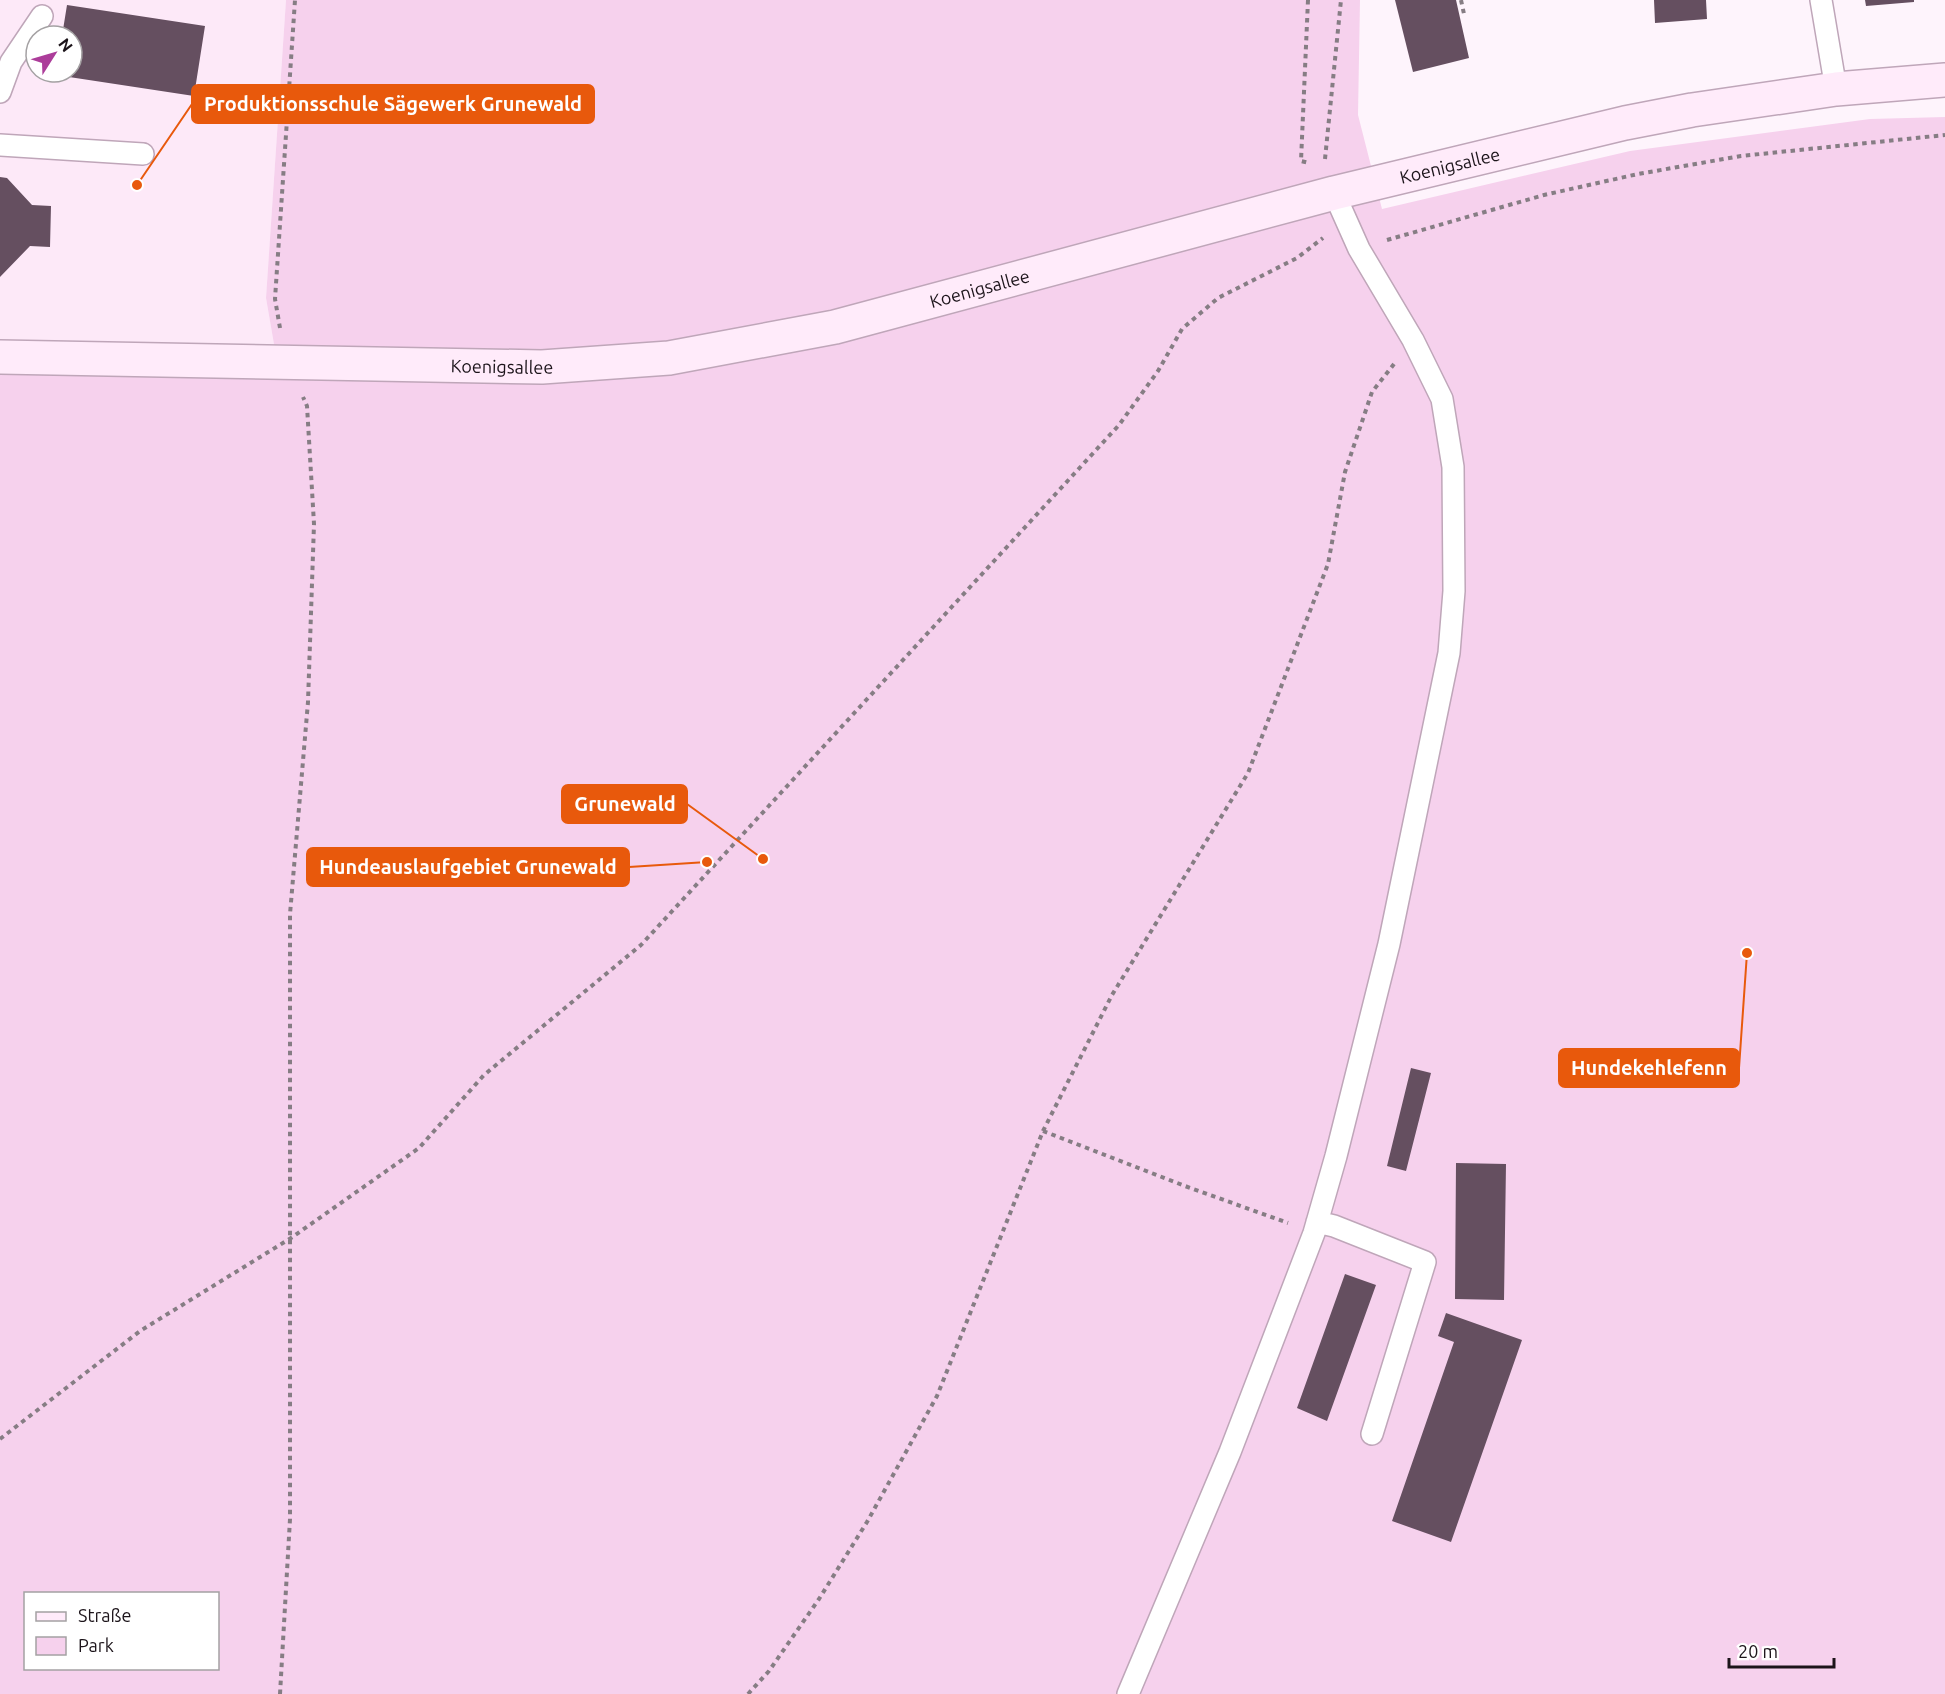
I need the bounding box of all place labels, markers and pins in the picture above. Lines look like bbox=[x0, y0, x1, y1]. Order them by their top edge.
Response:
callout: Produktionsschule Sägewerk Grunewald bbox=[192, 85, 594, 123]
callout: Grunewald bbox=[562, 785, 687, 823]
callout: Hundeauslaufgebiet Grunewald bbox=[307, 848, 629, 886]
callout: Hundekehlefenn bbox=[1559, 1049, 1739, 1087]

